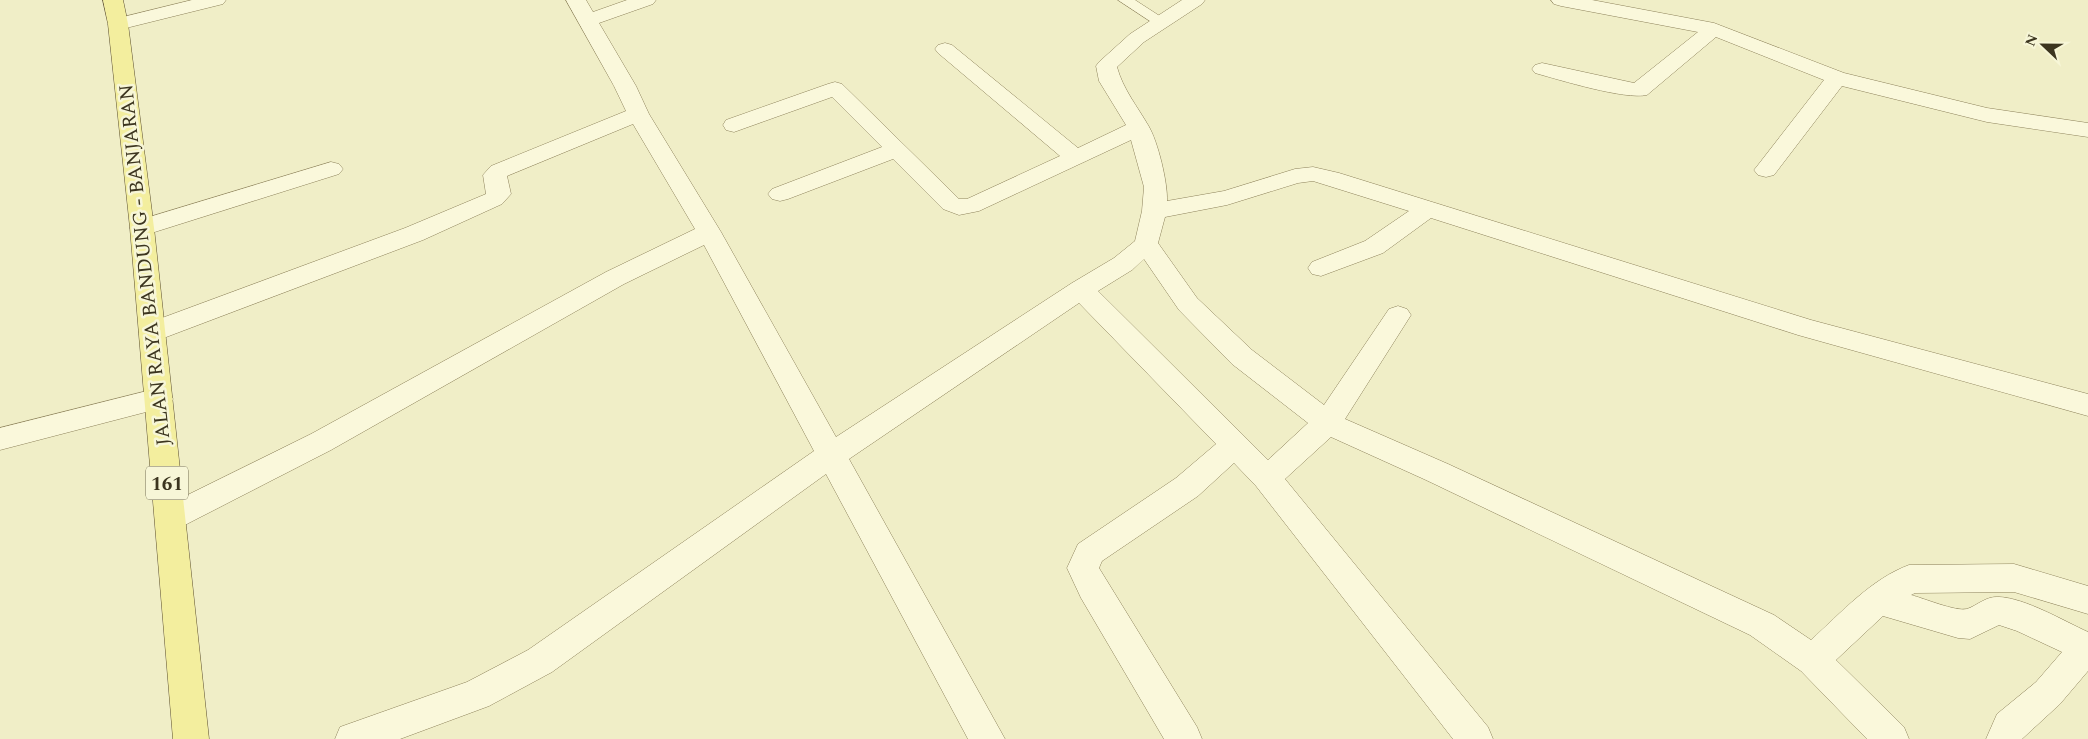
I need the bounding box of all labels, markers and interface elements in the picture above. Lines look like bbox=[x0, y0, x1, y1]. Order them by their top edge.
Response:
north arrow bbox=[2018, 20, 2068, 70]
text: N bbox=[2020, 31, 2043, 50]
street label: JALAN RAYA BANDUNG - BANJARAN bbox=[111, 83, 179, 447]
road number: 161 bbox=[146, 466, 188, 499]

